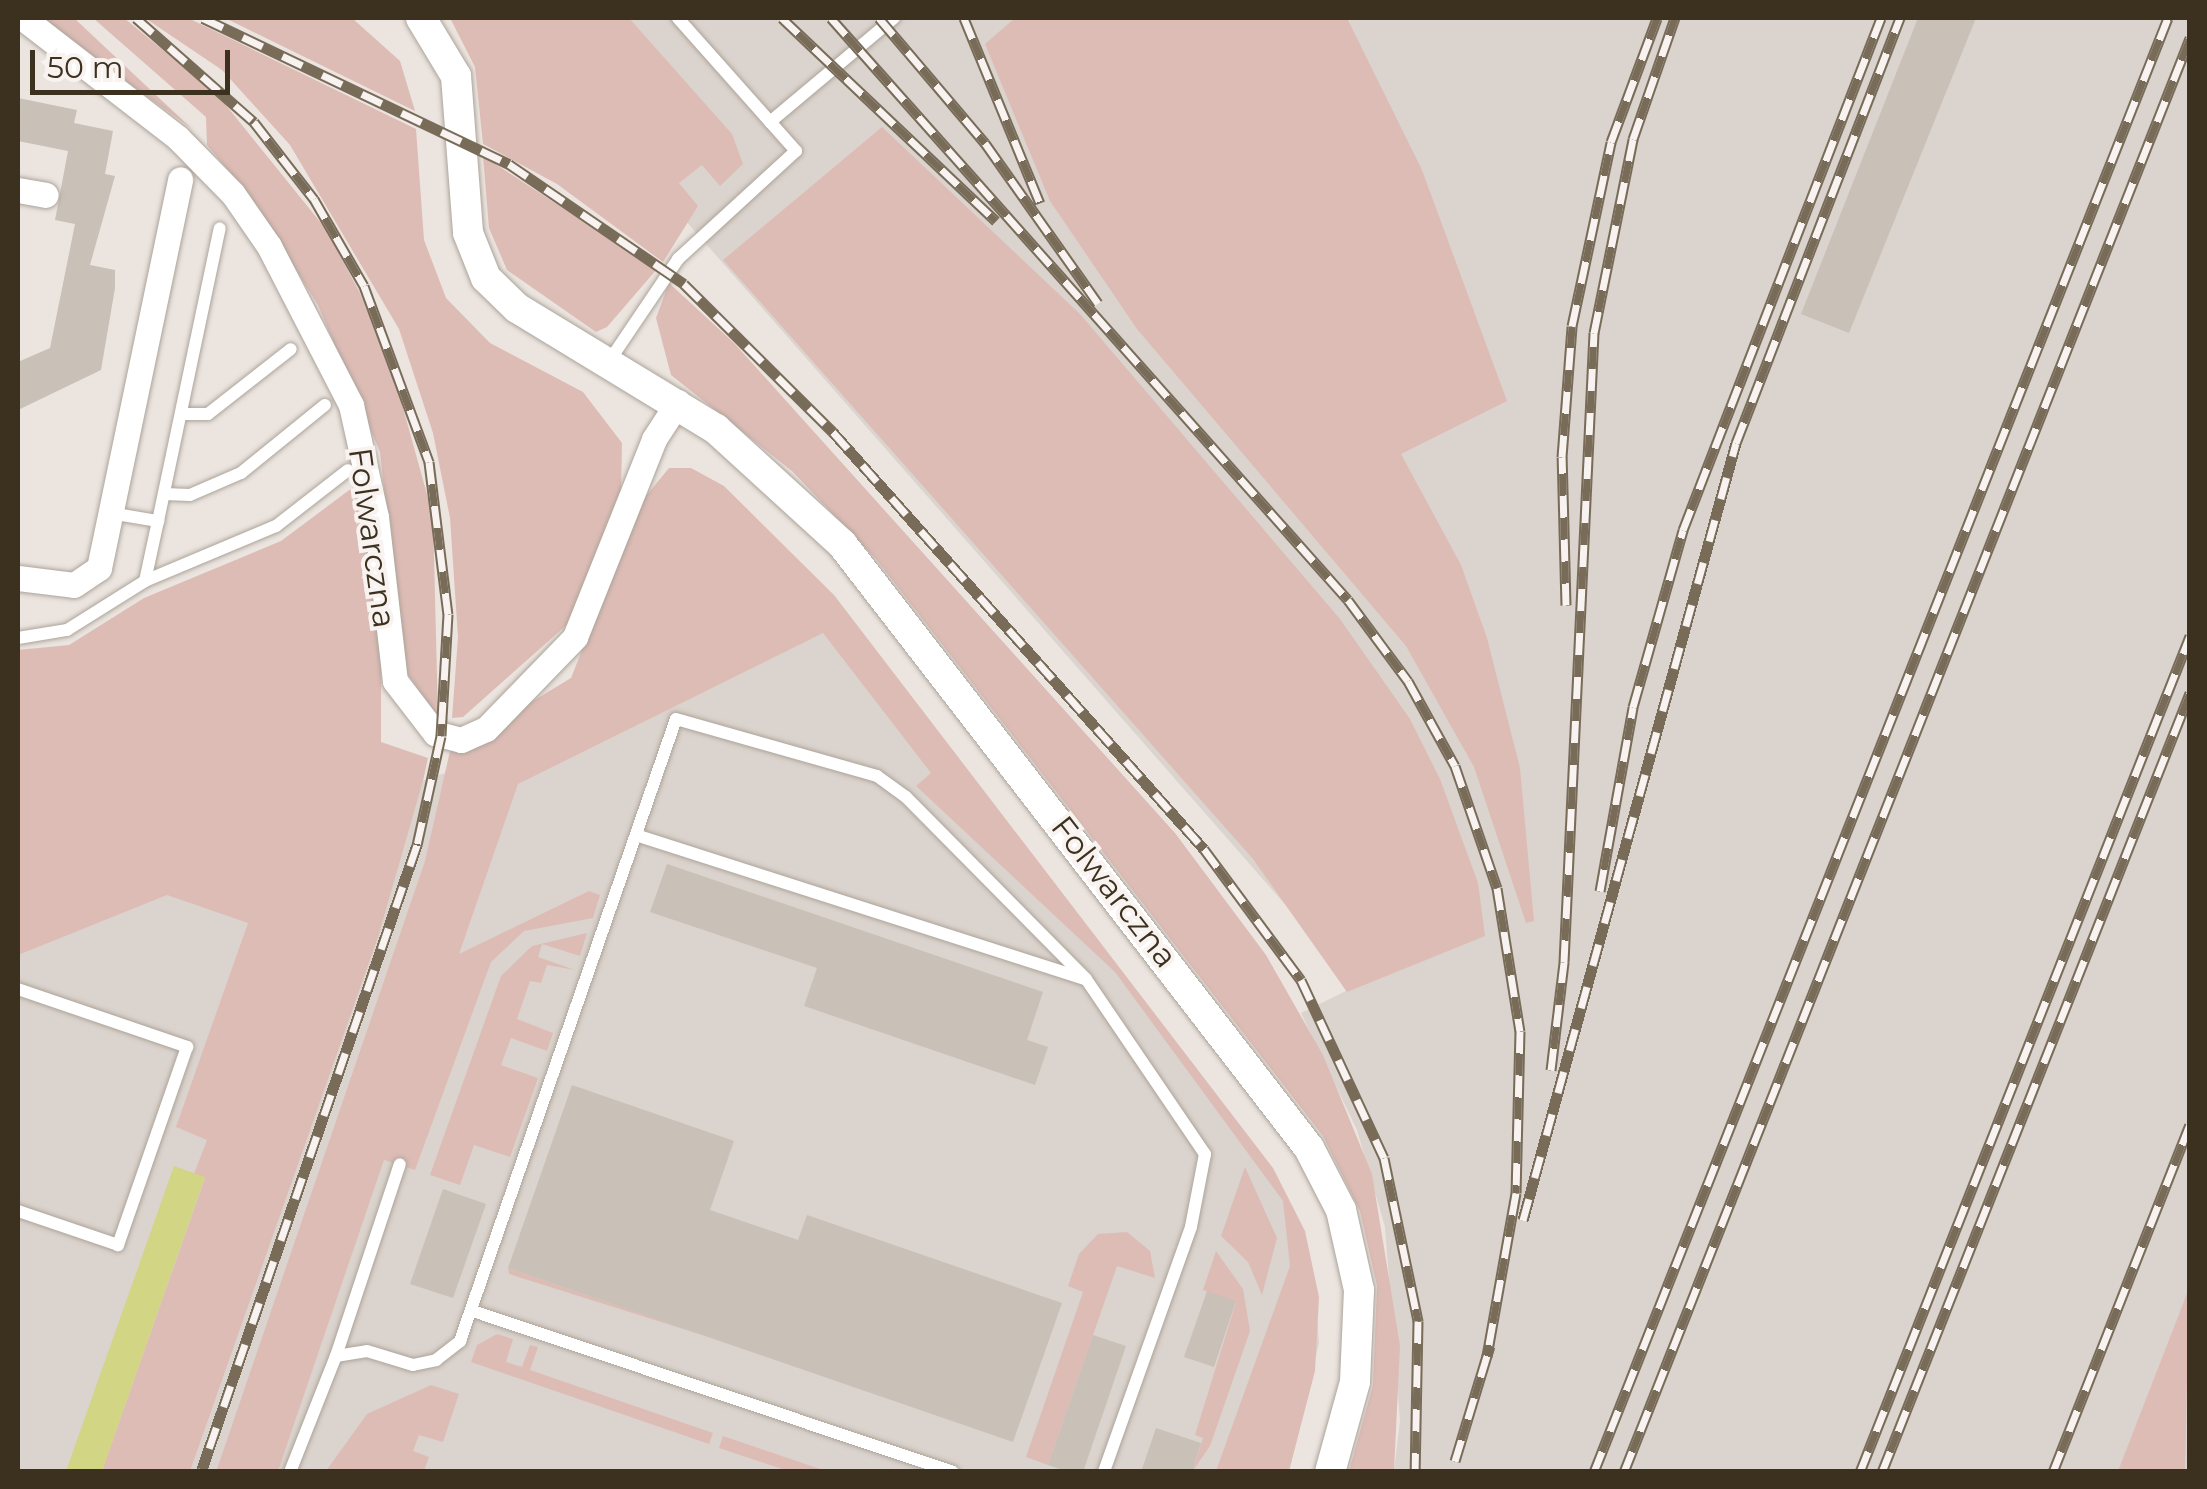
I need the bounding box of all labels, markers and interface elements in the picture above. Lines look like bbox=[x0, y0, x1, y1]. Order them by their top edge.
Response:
scale bar bbox=[35, 30, 235, 92]
text: 50 m bbox=[47, 49, 124, 86]
street label: Folwarczna bbox=[340, 445, 404, 631]
street label: Folwarczna bbox=[1043, 809, 1185, 975]

